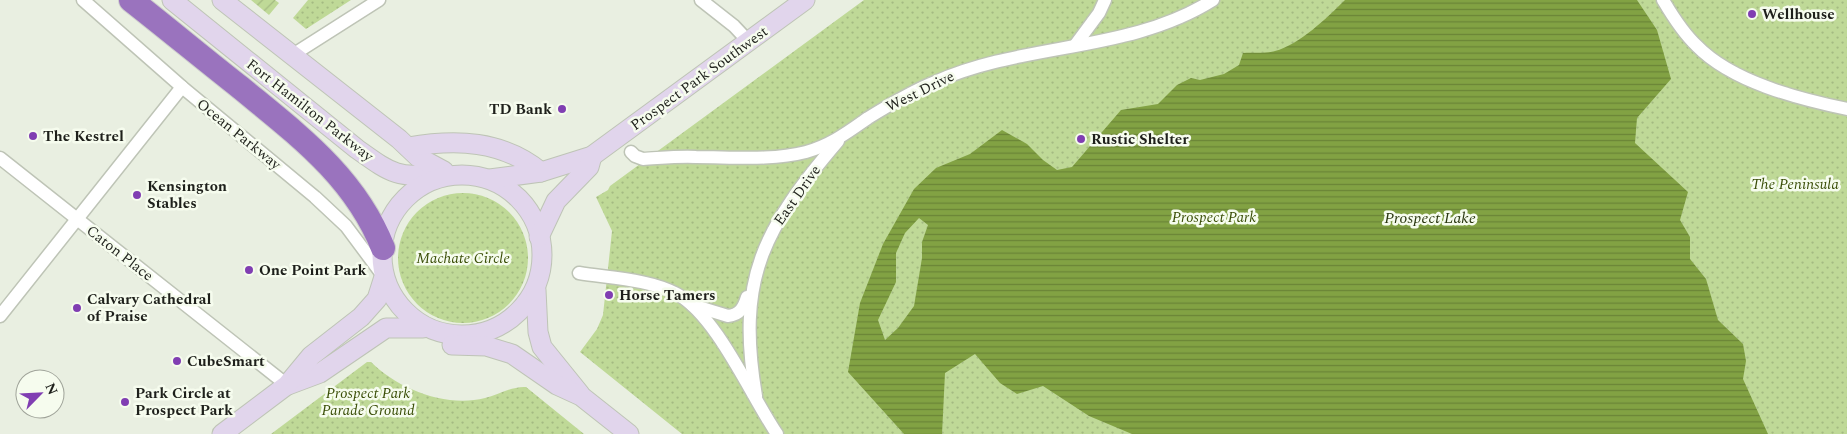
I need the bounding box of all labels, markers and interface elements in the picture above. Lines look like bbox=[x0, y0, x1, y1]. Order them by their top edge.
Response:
place label: Wellhouse bbox=[1762, 3, 1835, 26]
marker: Wellhouse bbox=[1746, 8, 1758, 20]
street label: Prospect Park Southwest bbox=[626, 20, 773, 136]
street label: Fort Hamilton Parkway bbox=[241, 53, 379, 168]
street label: West Drive bbox=[882, 65, 958, 118]
street label: Ocean Parkway bbox=[191, 93, 287, 176]
place label: TD Bank bbox=[489, 98, 552, 121]
marker: TD Bank bbox=[556, 103, 568, 115]
place label: The Kestrel bbox=[43, 125, 124, 148]
place label: Rustic Shelter bbox=[1091, 128, 1189, 151]
marker: The Kestrel bbox=[27, 130, 39, 142]
marker: Rustic Shelter bbox=[1075, 133, 1087, 145]
street label: East Drive bbox=[768, 160, 827, 230]
park label: The Peninsula bbox=[1751, 173, 1839, 196]
place label: Kensington Stables bbox=[147, 175, 227, 215]
marker: Kensington Stables bbox=[131, 189, 143, 201]
park label: Prospect Park bbox=[1172, 206, 1256, 229]
water label: Prospect Lake bbox=[1384, 206, 1476, 230]
street label: Caton Place bbox=[81, 220, 158, 287]
park label: Machate Circle bbox=[416, 247, 510, 270]
place label: One Point Park bbox=[259, 259, 367, 282]
marker: One Point Park bbox=[243, 264, 255, 276]
place label: Horse Tamers bbox=[619, 284, 716, 307]
place label: Calvary Cathedral of Praise bbox=[87, 288, 212, 328]
marker: Horse Tamers bbox=[603, 289, 615, 301]
marker: Calvary Cathedral of Praise bbox=[71, 302, 83, 314]
place label: CubeSmart bbox=[187, 350, 265, 373]
marker: CubeSmart bbox=[171, 355, 183, 367]
north arrow bbox=[15, 369, 65, 419]
text: N bbox=[40, 379, 63, 398]
place label: Park Circle at Prospect Park bbox=[135, 382, 233, 422]
park label: Prospect Park Parade Ground bbox=[321, 382, 415, 422]
marker: Park Circle at Prospect Park bbox=[119, 396, 131, 408]

